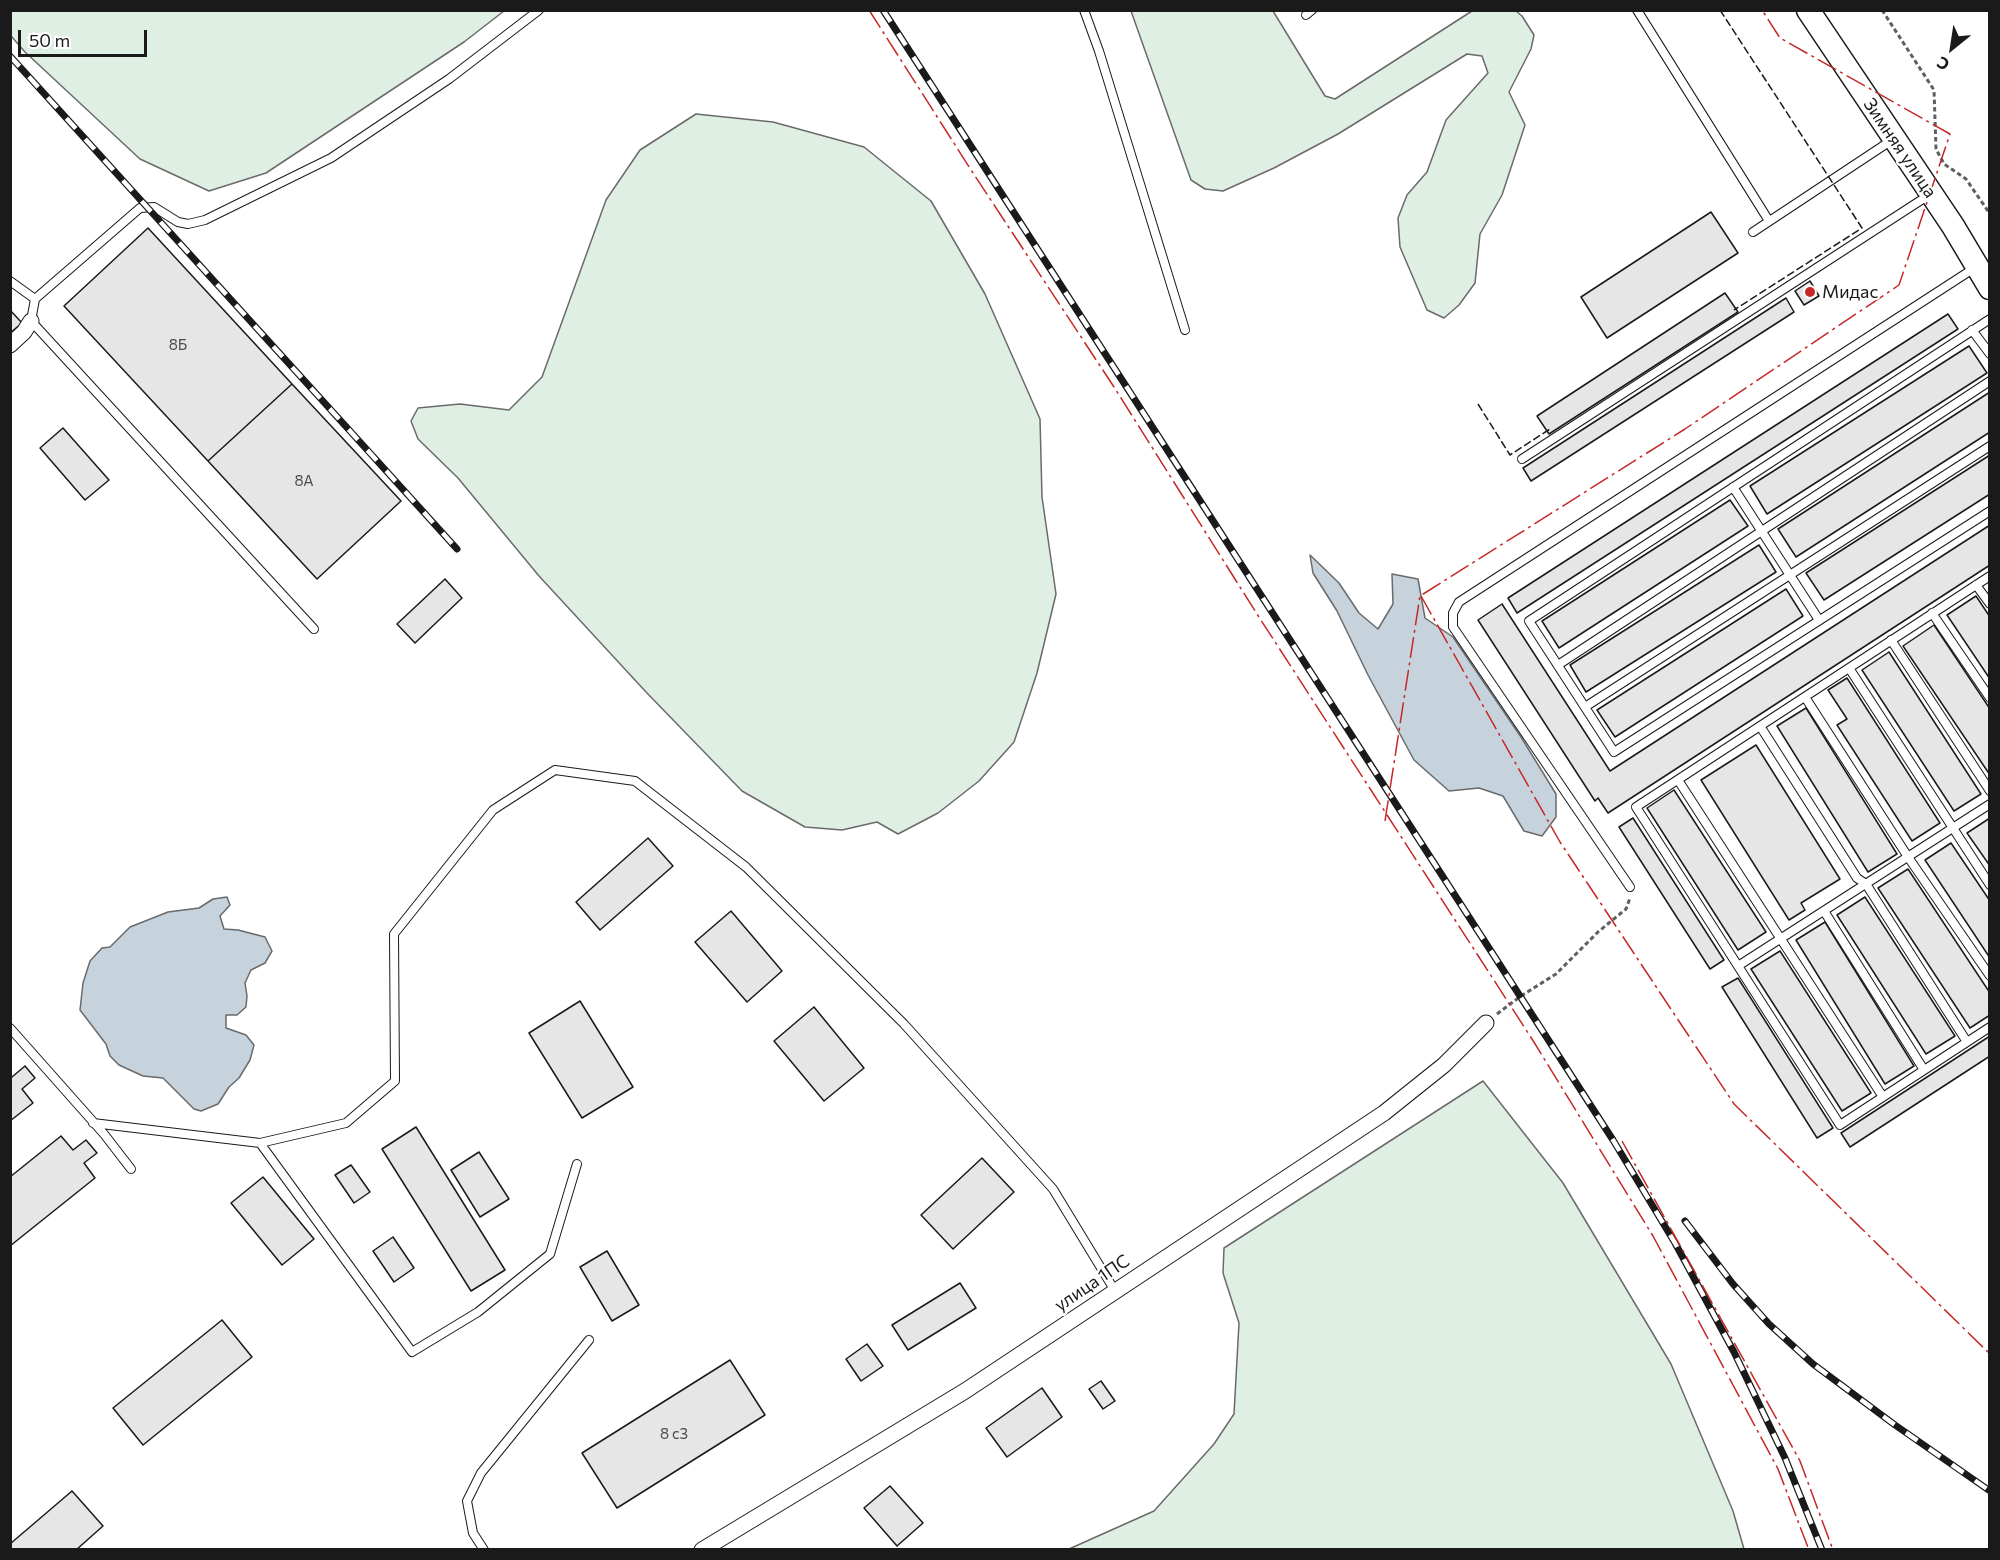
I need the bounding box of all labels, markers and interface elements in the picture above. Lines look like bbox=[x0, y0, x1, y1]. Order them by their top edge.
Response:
scale bar bbox=[21, 18, 150, 56]
north arrow bbox=[1922, 18, 1982, 78]
text: 50 m bbox=[29, 29, 70, 51]
text: С bbox=[1933, 53, 1952, 75]
street label: Зимняя улица bbox=[1859, 94, 1941, 202]
place label: Мидас bbox=[1822, 281, 1878, 303]
marker: Мидас bbox=[1803, 285, 1817, 299]
house number: 8Б bbox=[169, 336, 187, 354]
house number: 8А bbox=[294, 472, 314, 490]
street label: улица 1ПС bbox=[1050, 1250, 1134, 1316]
house number: 8 с3 bbox=[660, 1425, 688, 1443]

